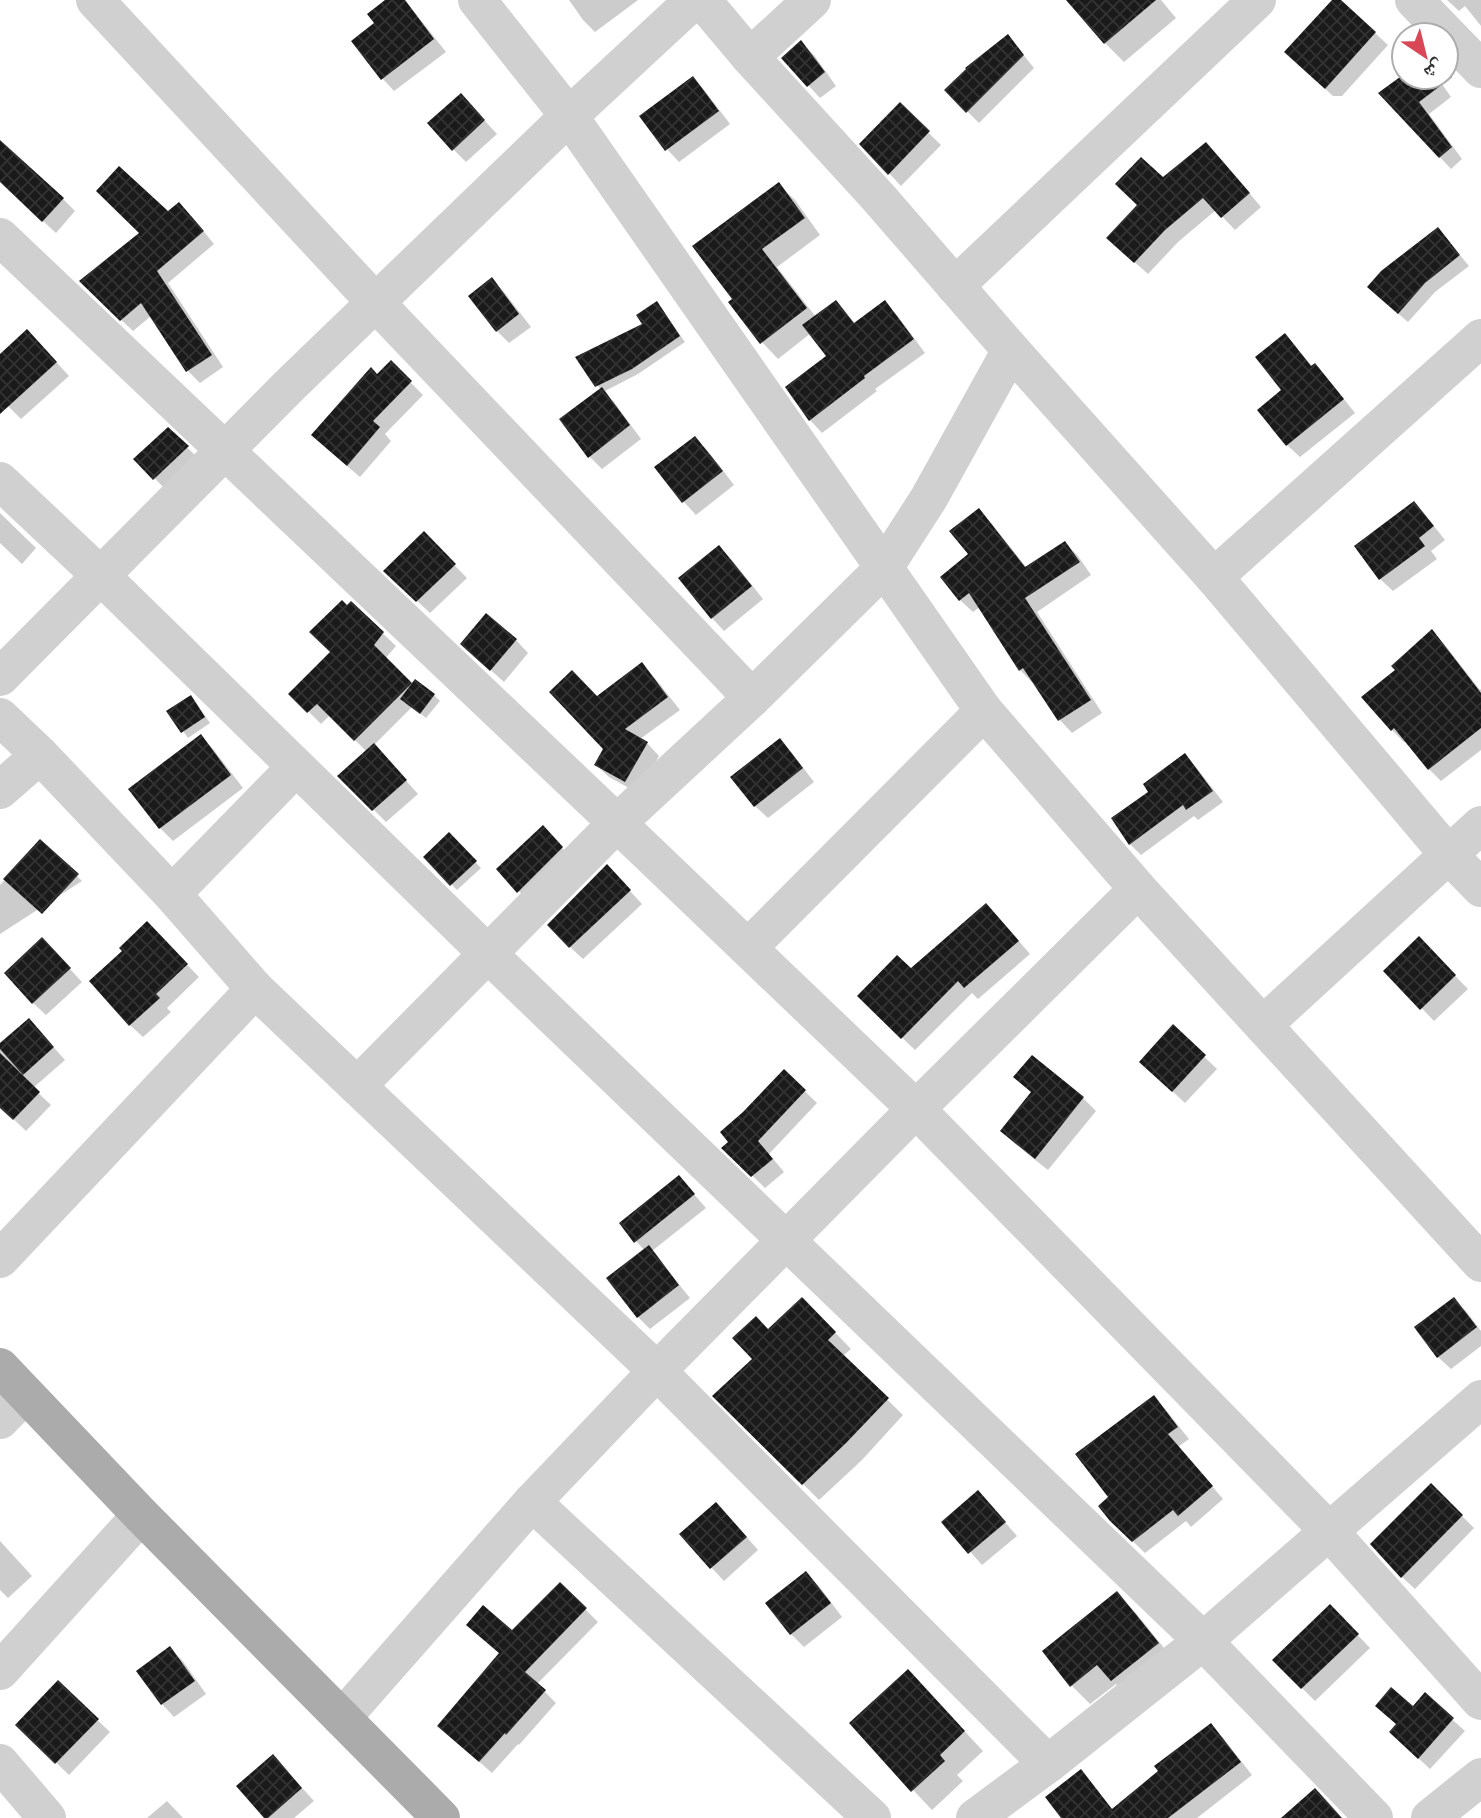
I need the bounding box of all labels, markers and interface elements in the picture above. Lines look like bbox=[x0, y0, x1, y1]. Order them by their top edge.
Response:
north arrow bbox=[1390, 21, 1460, 91]
text: ش bbox=[1418, 53, 1450, 86]

